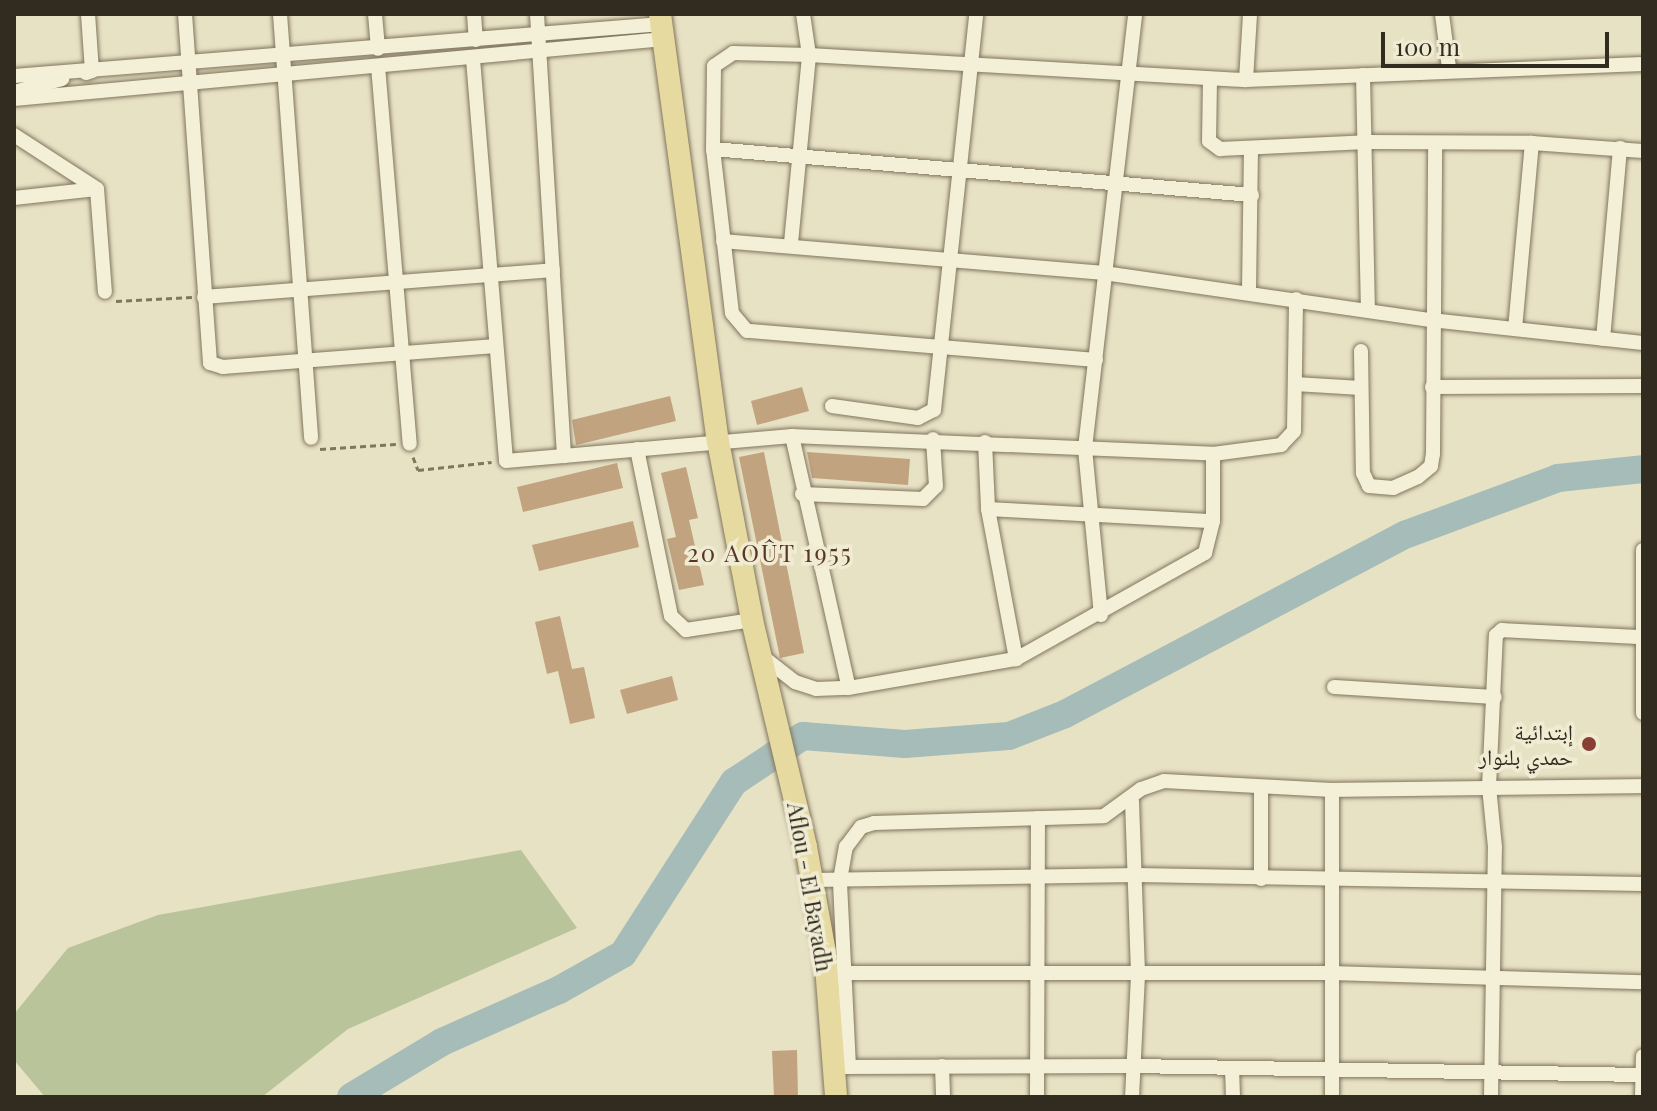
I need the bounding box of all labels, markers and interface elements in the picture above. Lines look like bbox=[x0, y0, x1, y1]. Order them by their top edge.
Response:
scale bar bbox=[1385, 16, 1613, 66]
text: 100 m bbox=[1395, 30, 1460, 62]
district label: 20 AOÛT 1955 bbox=[687, 539, 853, 567]
place label: إبتدائية حمدي بلنوار bbox=[1479, 718, 1573, 770]
marker: إبتدائية حمدي بلنوار bbox=[1580, 735, 1598, 753]
street label: Aflou - El Bayadh bbox=[782, 800, 838, 974]

